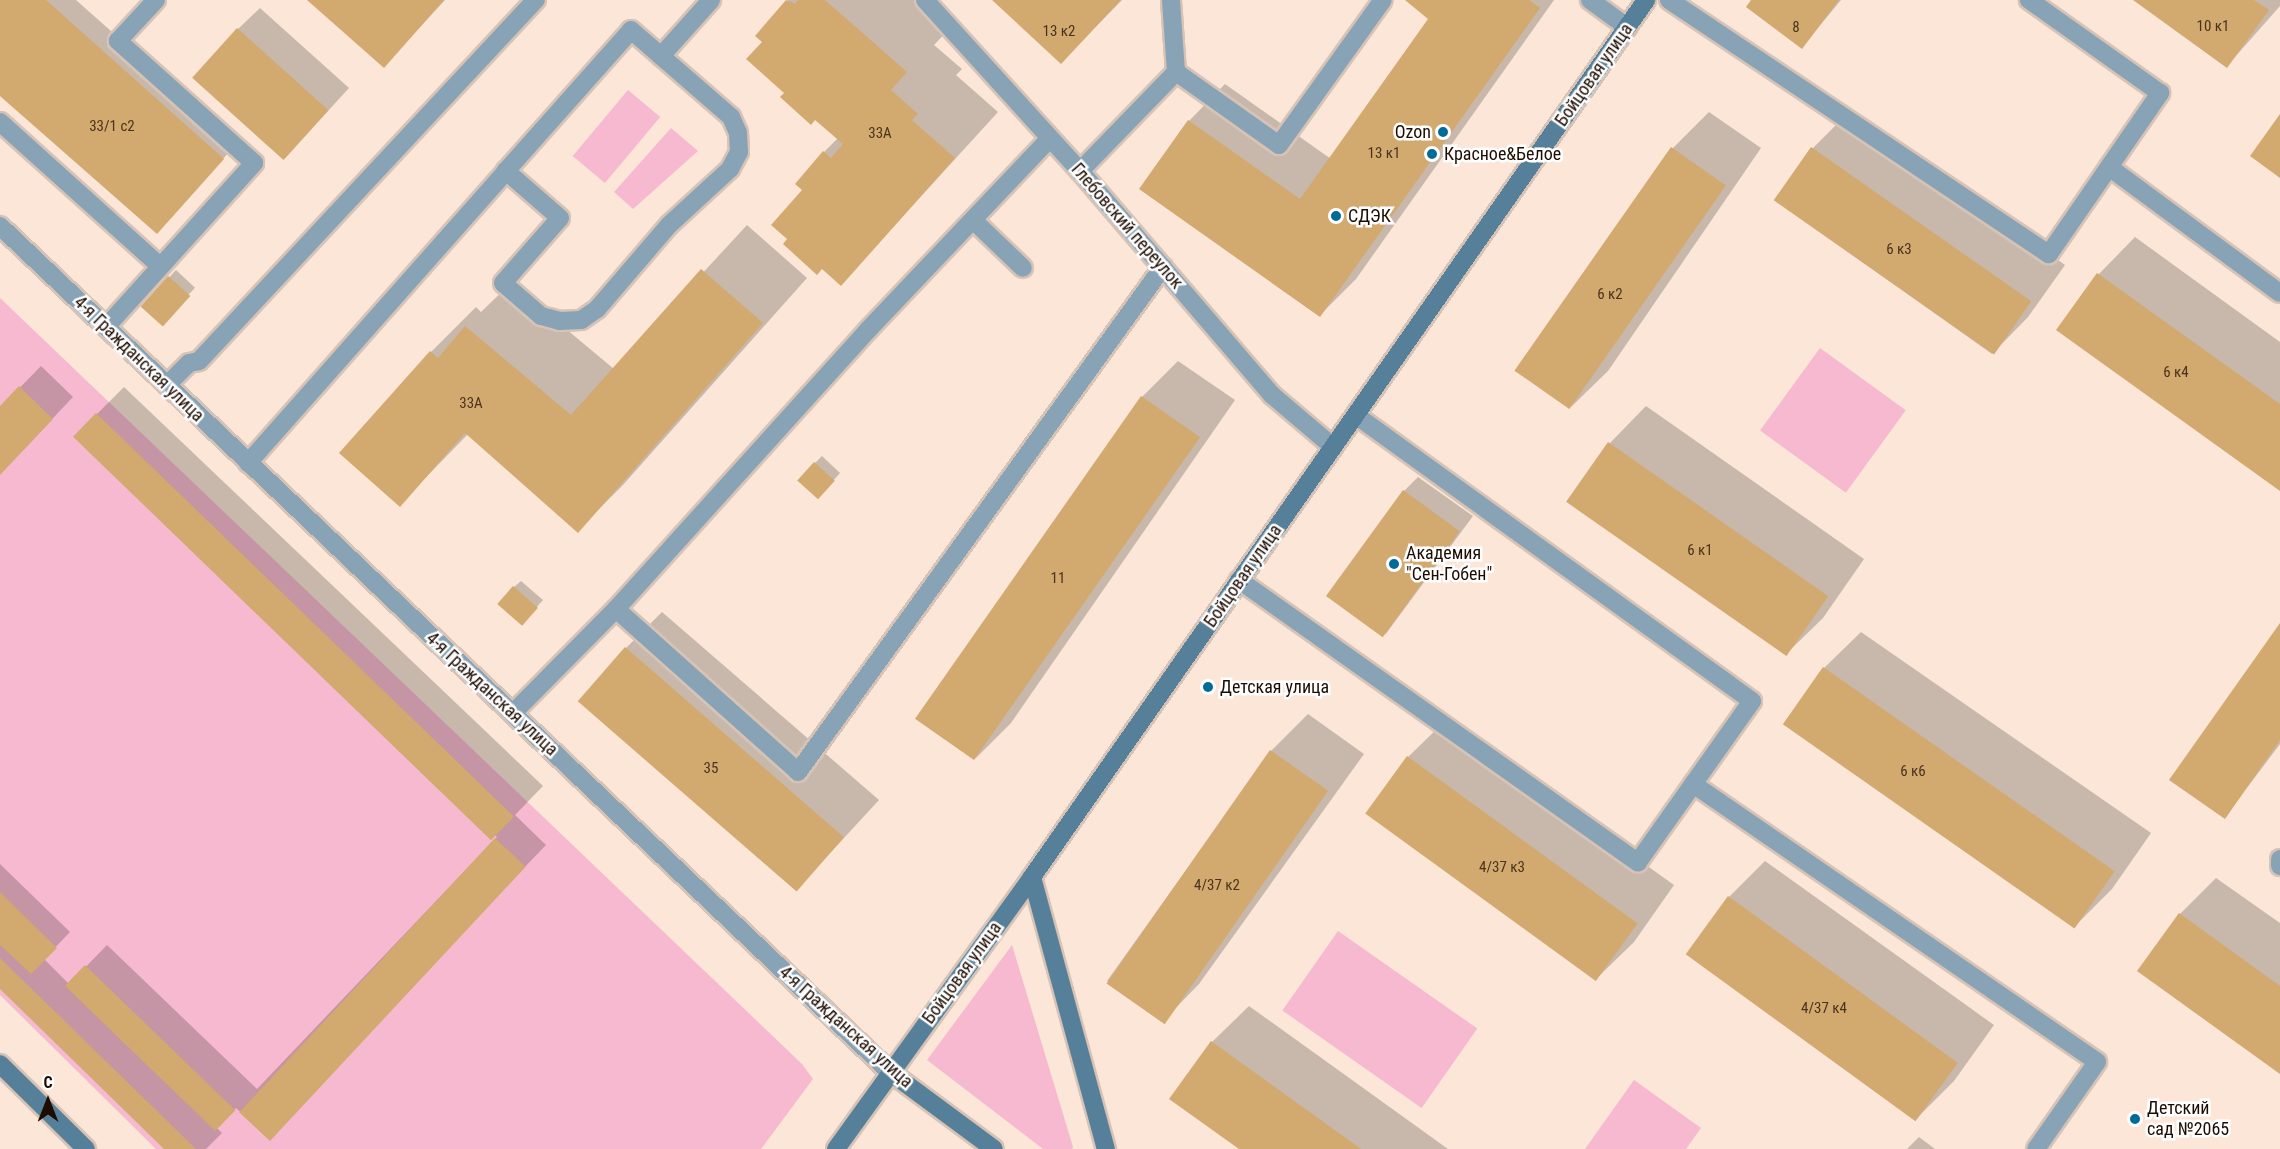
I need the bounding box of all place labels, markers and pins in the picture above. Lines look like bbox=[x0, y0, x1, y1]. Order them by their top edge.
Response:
place label: Ozon bbox=[1395, 121, 1431, 143]
marker: Ozon bbox=[1436, 125, 1450, 139]
place label: Красное&Белое bbox=[1444, 143, 1561, 165]
marker: Красное&Белое bbox=[1425, 147, 1439, 161]
place label: СДЭК bbox=[1348, 205, 1391, 227]
marker: СДЭК bbox=[1329, 209, 1343, 223]
place label: Академия "Сен-Гобен" bbox=[1406, 543, 1492, 586]
marker: Академия "Сен-Гобен" bbox=[1387, 557, 1401, 571]
place label: Детская улица bbox=[1220, 676, 1329, 698]
marker: Детская улица bbox=[1201, 680, 1215, 694]
place label: Детский сад №2065 bbox=[2147, 1098, 2229, 1140]
marker: Детский сад №2065 bbox=[2128, 1112, 2142, 1126]

